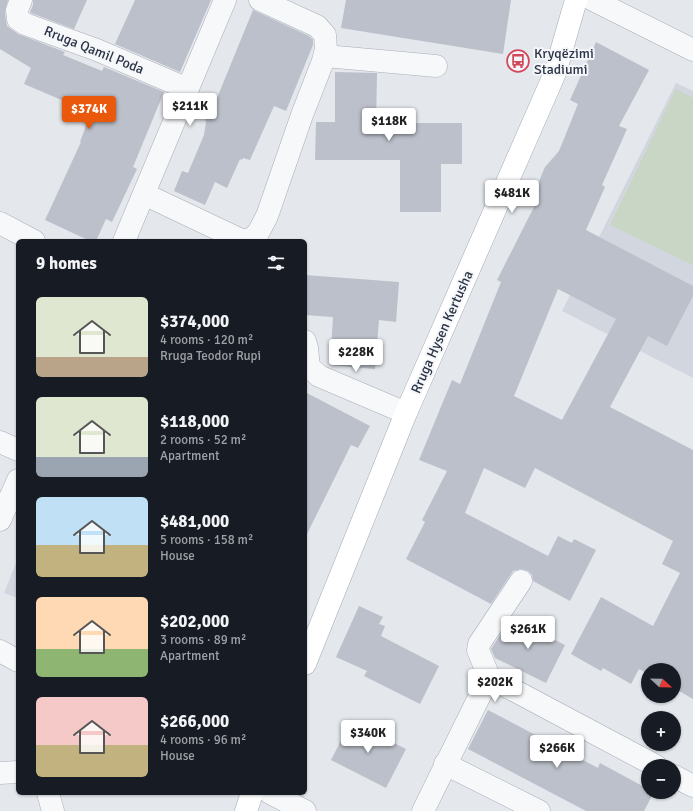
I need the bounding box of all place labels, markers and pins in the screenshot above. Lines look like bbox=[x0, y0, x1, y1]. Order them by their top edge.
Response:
place label: Kryqëzimi Stadiumi bbox=[534, 45, 594, 78]
bus stop icon: Kryqëzimi Stadiumi bbox=[505, 48, 531, 74]
pin: $211K bbox=[162, 93, 218, 127]
pin: $374K bbox=[61, 96, 117, 130]
pin: $118K bbox=[361, 108, 417, 142]
pin: $481K bbox=[484, 180, 540, 214]
pin: $228K bbox=[328, 339, 384, 373]
pin: $261K bbox=[500, 616, 556, 650]
pin: $202K bbox=[467, 669, 523, 703]
pin: $340K bbox=[340, 720, 396, 754]
pin: $266K bbox=[529, 735, 585, 769]

